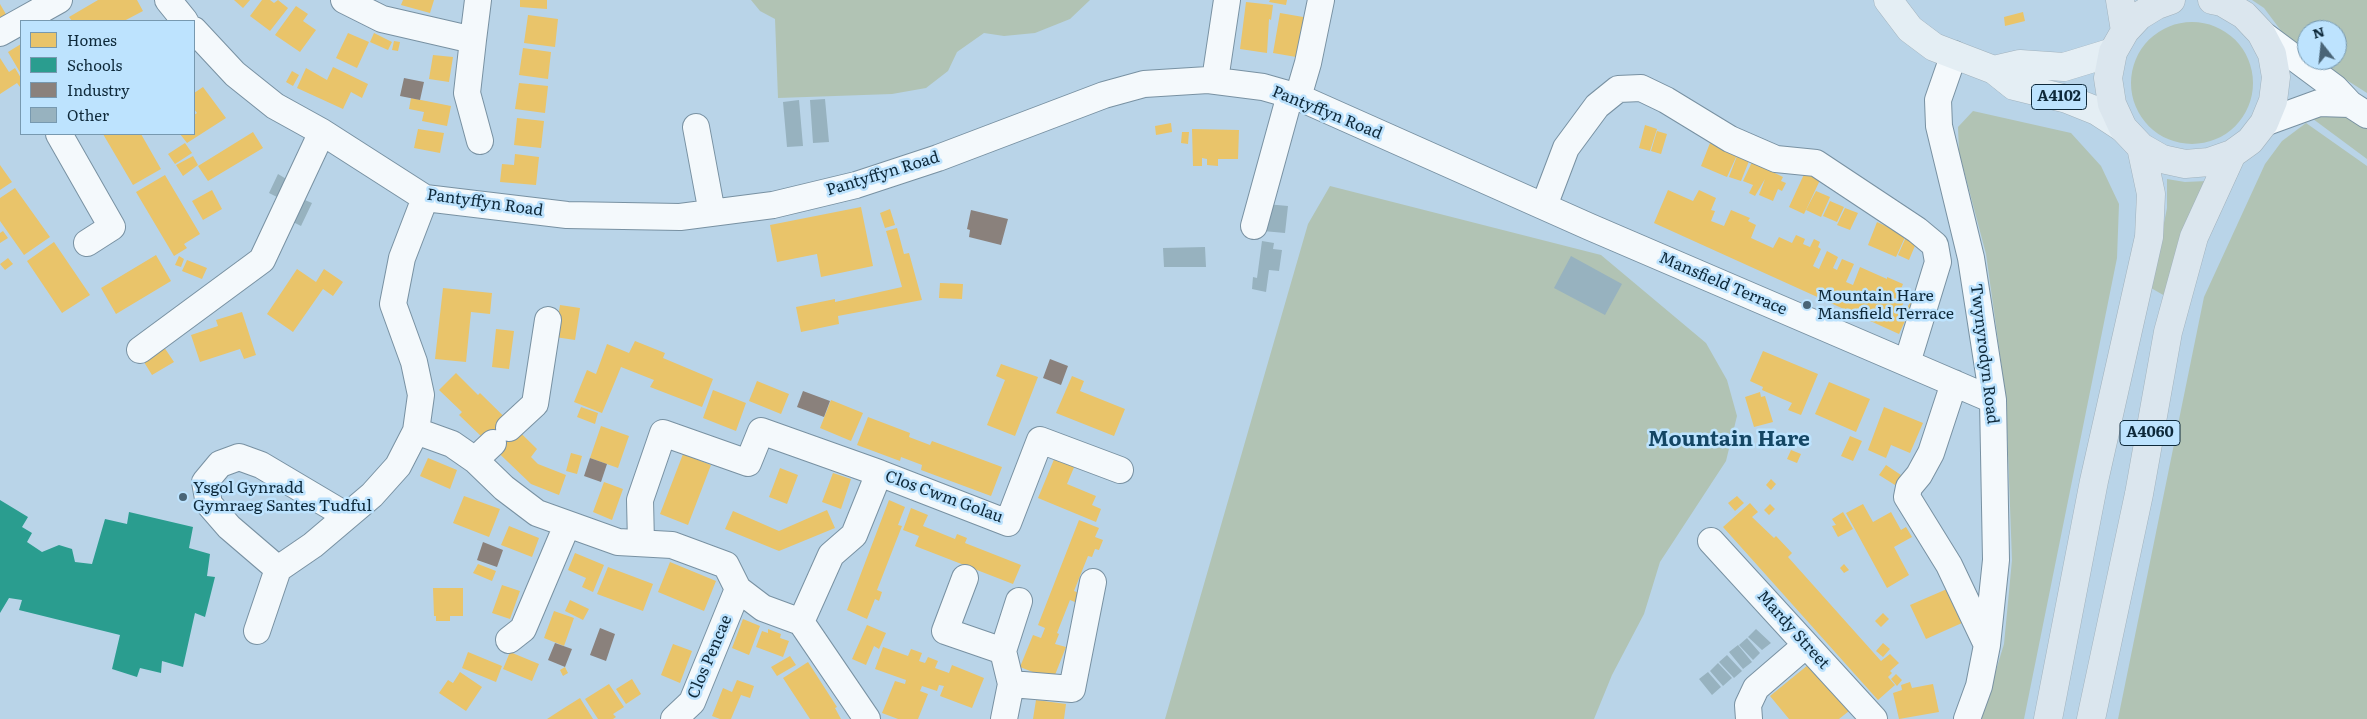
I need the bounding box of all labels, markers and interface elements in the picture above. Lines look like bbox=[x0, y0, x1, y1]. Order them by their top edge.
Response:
legend bbox=[20, 20, 195, 135]
north arrow bbox=[2297, 20, 2347, 70]
text: N bbox=[2310, 20, 2327, 43]
text: Homes bbox=[67, 28, 117, 51]
text: Schools bbox=[67, 53, 122, 76]
text: Industry bbox=[67, 78, 130, 101]
street label: Pantyffyn Road bbox=[1269, 82, 1385, 144]
road number: A4102 bbox=[2032, 84, 2086, 110]
text: Other bbox=[67, 103, 109, 126]
street label: Pantyffyn Road bbox=[824, 148, 942, 200]
street label: Pantyffyn Road bbox=[426, 185, 544, 221]
street label: Mansfield Terrace bbox=[1656, 248, 1790, 320]
street label: Twynyrodyn Road bbox=[1966, 283, 2002, 425]
place label: Mountain Hare Mansfield Terrace bbox=[1817, 286, 1954, 324]
marker: Mountain Hare Mansfield Terrace bbox=[1801, 299, 1813, 311]
road number: A4060 bbox=[2120, 420, 2180, 446]
district label: Mountain Hare bbox=[1648, 427, 1810, 453]
street label: Clos Cwm Golau bbox=[882, 467, 1006, 527]
place label: Ysgol Gynradd Gymraeg Santes Tudful bbox=[193, 478, 372, 516]
marker: Ysgol Gynradd Gymraeg Santes Tudful bbox=[177, 491, 189, 503]
street label: Mardy Street bbox=[1753, 587, 1833, 673]
street label: Clos Pencae bbox=[684, 612, 736, 702]

